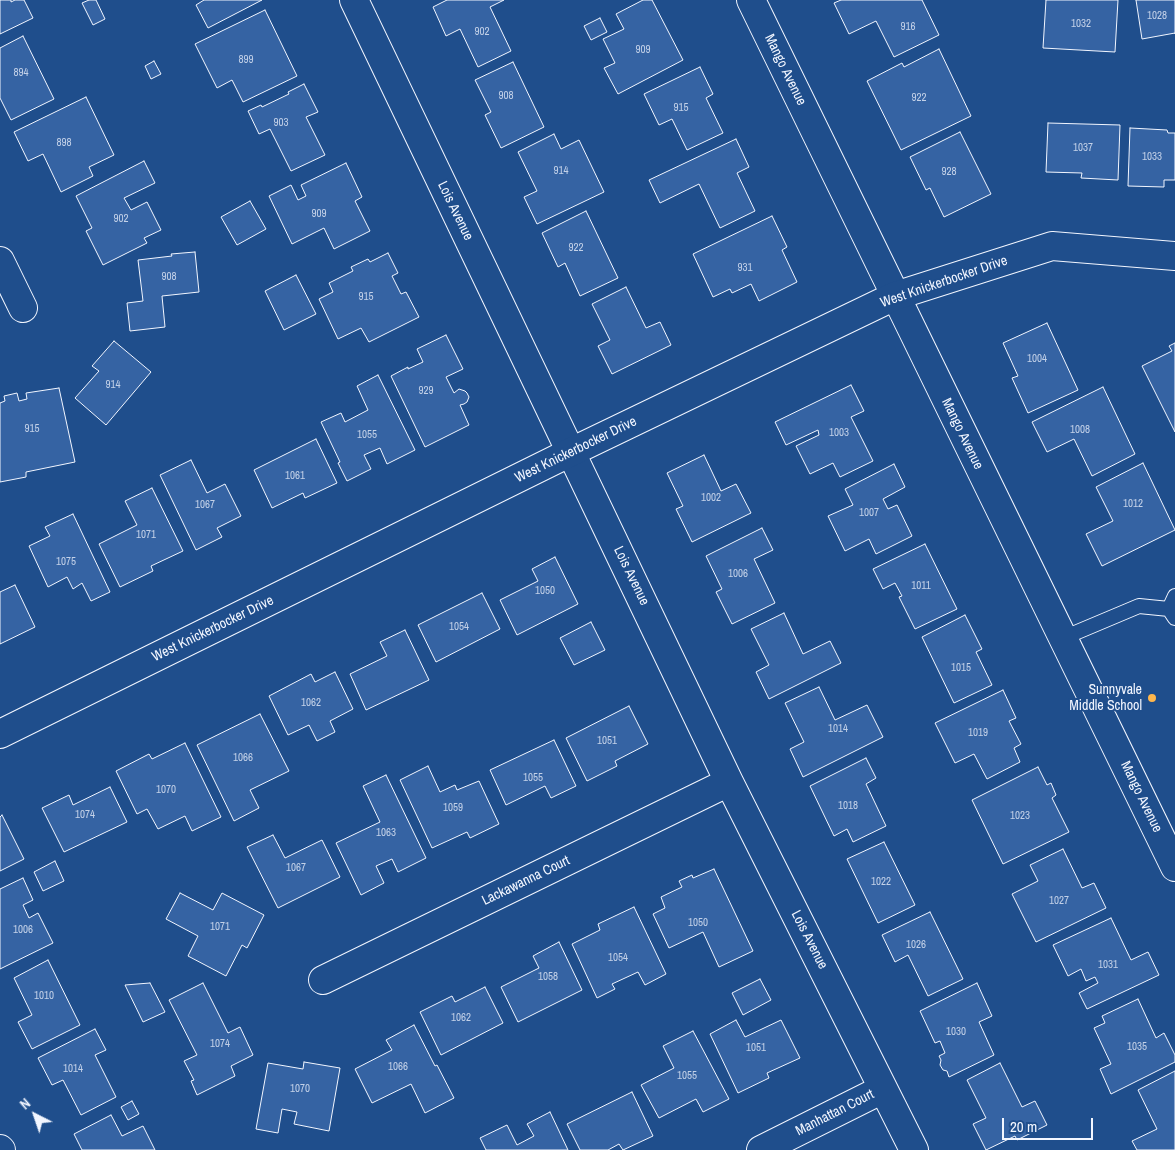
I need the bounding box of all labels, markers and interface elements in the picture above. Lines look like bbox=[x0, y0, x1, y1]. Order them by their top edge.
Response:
house number: 1028 bbox=[1147, 9, 1167, 23]
house number: 1032 bbox=[1071, 17, 1091, 31]
house number: 916 bbox=[900, 20, 916, 34]
house number: 902 bbox=[474, 25, 490, 39]
street label: Mango Avenue bbox=[761, 32, 809, 108]
house number: 909 bbox=[635, 43, 651, 57]
house number: 899 bbox=[238, 53, 254, 67]
house number: 894 bbox=[13, 66, 29, 80]
house number: 908 bbox=[498, 89, 514, 103]
house number: 922 bbox=[911, 91, 927, 105]
house number: 915 bbox=[673, 101, 689, 115]
house number: 903 bbox=[273, 116, 289, 130]
house number: 898 bbox=[56, 136, 72, 150]
house number: 1037 bbox=[1073, 141, 1093, 155]
house number: 1033 bbox=[1142, 150, 1162, 164]
house number: 914 bbox=[553, 164, 569, 178]
house number: 928 bbox=[941, 165, 957, 179]
street label: Lois Avenue bbox=[434, 179, 476, 243]
house number: 909 bbox=[311, 207, 327, 221]
house number: 902 bbox=[113, 212, 129, 226]
house number: 922 bbox=[568, 241, 584, 255]
street label: West Knickerbocker Drive bbox=[878, 252, 1010, 312]
house number: 931 bbox=[737, 261, 753, 275]
house number: 908 bbox=[161, 270, 177, 284]
house number: 915 bbox=[358, 290, 374, 304]
house number: 1004 bbox=[1027, 352, 1047, 366]
house number: 914 bbox=[105, 378, 121, 392]
house number: 929 bbox=[418, 384, 434, 398]
street label: Mango Avenue bbox=[938, 396, 986, 472]
street label: West Knickerbocker Drive bbox=[512, 413, 640, 487]
house number: 915 bbox=[24, 422, 40, 436]
house number: 1008 bbox=[1070, 423, 1090, 437]
house number: 1003 bbox=[829, 426, 849, 440]
house number: 1055 bbox=[357, 428, 377, 442]
house number: 1061 bbox=[285, 469, 305, 483]
house number: 1002 bbox=[701, 491, 721, 505]
house number: 1012 bbox=[1123, 497, 1143, 511]
house number: 1067 bbox=[195, 498, 215, 512]
house number: 1007 bbox=[859, 506, 879, 520]
house number: 1071 bbox=[136, 528, 156, 542]
street label: Lois Avenue bbox=[610, 544, 652, 608]
house number: 1075 bbox=[56, 555, 76, 569]
house number: 1006 bbox=[728, 567, 748, 581]
house number: 1011 bbox=[911, 579, 931, 593]
house number: 1050 bbox=[535, 584, 555, 598]
street label: West Knickerbocker Drive bbox=[149, 592, 277, 666]
house number: 1054 bbox=[449, 620, 469, 634]
house number: 1015 bbox=[951, 661, 971, 675]
place label: Sunnyvale Middle School bbox=[1069, 682, 1142, 714]
marker: Sunnyvale Middle School bbox=[1146, 692, 1158, 704]
house number: 1062 bbox=[301, 696, 321, 710]
house number: 1014 bbox=[828, 722, 848, 736]
house number: 1019 bbox=[968, 726, 988, 740]
house number: 1051 bbox=[597, 734, 617, 748]
house number: 1066 bbox=[233, 751, 253, 765]
street label: Mango Avenue bbox=[1117, 759, 1165, 835]
house number: 1055 bbox=[523, 771, 543, 785]
house number: 1070 bbox=[156, 783, 176, 797]
house number: 1018 bbox=[838, 799, 858, 813]
house number: 1059 bbox=[443, 801, 463, 815]
house number: 1074 bbox=[75, 808, 95, 822]
house number: 1023 bbox=[1010, 809, 1030, 823]
house number: 1063 bbox=[376, 826, 396, 840]
street label: Lackawanna Court bbox=[479, 852, 573, 910]
house number: 1067 bbox=[286, 861, 306, 875]
house number: 1022 bbox=[871, 875, 891, 889]
house number: 1027 bbox=[1049, 894, 1069, 908]
street label: Lois Avenue bbox=[787, 908, 831, 972]
house number: 1050 bbox=[688, 916, 708, 930]
house number: 1071 bbox=[210, 920, 230, 934]
house number: 1006 bbox=[13, 923, 33, 937]
house number: 1026 bbox=[906, 938, 926, 952]
house number: 1054 bbox=[608, 951, 628, 965]
house number: 1031 bbox=[1098, 958, 1118, 972]
house number: 1058 bbox=[538, 970, 558, 984]
house number: 1010 bbox=[34, 989, 54, 1003]
house number: 1062 bbox=[451, 1011, 471, 1025]
house number: 1030 bbox=[946, 1025, 966, 1039]
house number: 1074 bbox=[210, 1037, 230, 1051]
house number: 1035 bbox=[1127, 1040, 1147, 1054]
house number: 1051 bbox=[746, 1041, 766, 1055]
house number: 1066 bbox=[388, 1060, 408, 1074]
house number: 1014 bbox=[63, 1062, 83, 1076]
house number: 1055 bbox=[677, 1069, 697, 1083]
house number: 1070 bbox=[290, 1082, 310, 1096]
street label: Manhattan Court bbox=[793, 1086, 877, 1140]
north arrow bbox=[10, 1090, 60, 1140]
text: N bbox=[16, 1094, 34, 1113]
scale bar bbox=[1005, 1108, 1096, 1140]
text: 20 m bbox=[1010, 1116, 1037, 1137]

